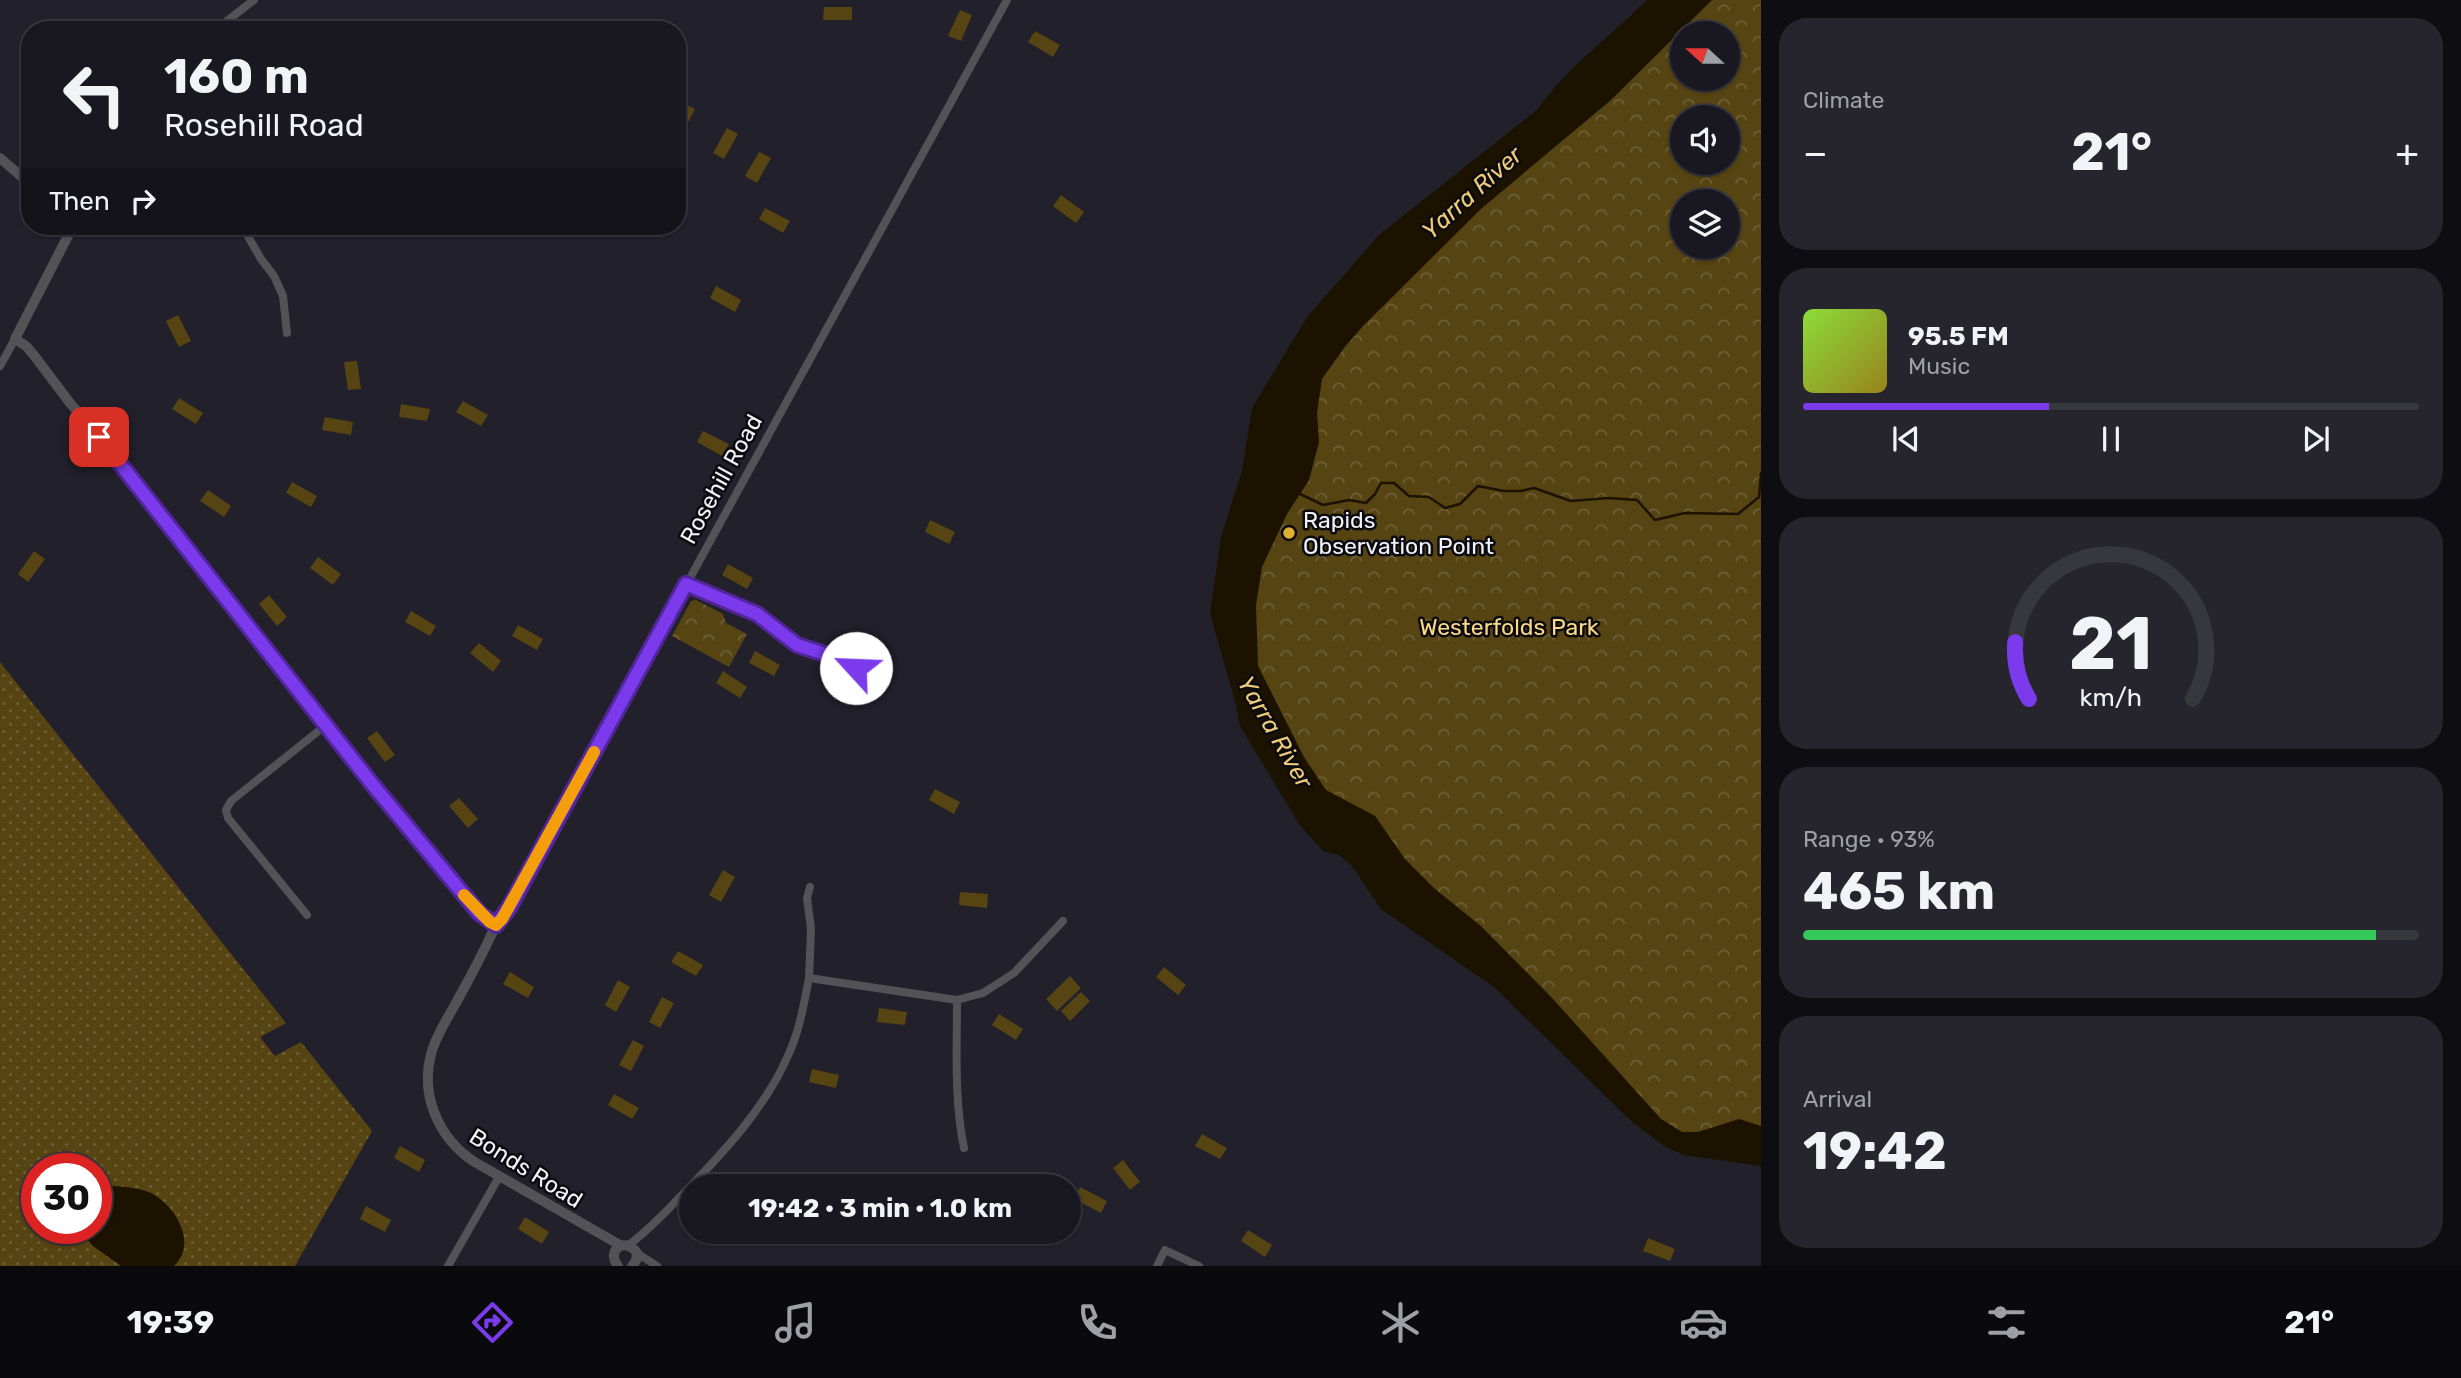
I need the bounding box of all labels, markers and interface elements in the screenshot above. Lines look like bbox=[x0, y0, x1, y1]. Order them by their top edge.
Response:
north arrow bbox=[1670, 21, 1740, 91]
map controls bbox=[1670, 21, 1740, 259]
text: 160 m bbox=[164, 47, 309, 105]
icon: left bbox=[49, 49, 140, 140]
text: Climate bbox=[1803, 86, 1884, 114]
button: sound bbox=[1670, 105, 1740, 175]
text: Rosehill Road bbox=[164, 106, 364, 144]
text: 21° bbox=[2071, 121, 2152, 183]
text: − bbox=[1803, 130, 1828, 176]
text: + bbox=[2395, 130, 2419, 176]
water label: Yarra River bbox=[1416, 140, 1528, 245]
icon: right bbox=[124, 182, 162, 220]
text: Then bbox=[49, 186, 110, 217]
button: layers bbox=[1670, 189, 1740, 259]
text: 95.5 FM bbox=[1908, 321, 2009, 352]
text: Music bbox=[1908, 352, 1970, 380]
pin bbox=[69, 407, 129, 467]
street label: Rosehill Road bbox=[674, 409, 768, 549]
icon: arrive bbox=[80, 418, 118, 456]
icon: previous bbox=[1887, 420, 1925, 458]
icon: pause bbox=[2092, 420, 2130, 458]
icon: next bbox=[2297, 420, 2335, 458]
place label: Rapids Observation Point bbox=[1303, 506, 1494, 560]
marker: Rapids Observation Point bbox=[1281, 525, 1297, 541]
text: 21 bbox=[2069, 601, 2153, 687]
park label: Westerfolds Park bbox=[1419, 613, 1599, 641]
position arrow bbox=[819, 631, 893, 705]
water label: Yarra River bbox=[1232, 671, 1319, 794]
text: km/h bbox=[2080, 683, 2142, 712]
text: Range · 93% bbox=[1803, 825, 1935, 853]
text: 465 km bbox=[1803, 860, 1995, 922]
text: Arrival bbox=[1803, 1085, 1872, 1113]
text: 19:42 bbox=[1803, 1120, 1947, 1182]
street label: Bonds Road bbox=[464, 1122, 588, 1214]
speed limit sign: 30 bbox=[21, 1153, 112, 1244]
text: 19:42 · 3 min · 1.0 km bbox=[748, 1193, 1012, 1224]
icon: directions bbox=[468, 1298, 517, 1347]
icon: music bbox=[771, 1298, 820, 1347]
icon: phone bbox=[1073, 1298, 1122, 1347]
icon: climate bbox=[1376, 1298, 1425, 1347]
icon: car bbox=[1679, 1298, 1728, 1347]
icon: filters bbox=[1982, 1298, 2031, 1347]
text: 19:39 bbox=[127, 1303, 214, 1341]
text: 21° bbox=[2284, 1303, 2334, 1341]

